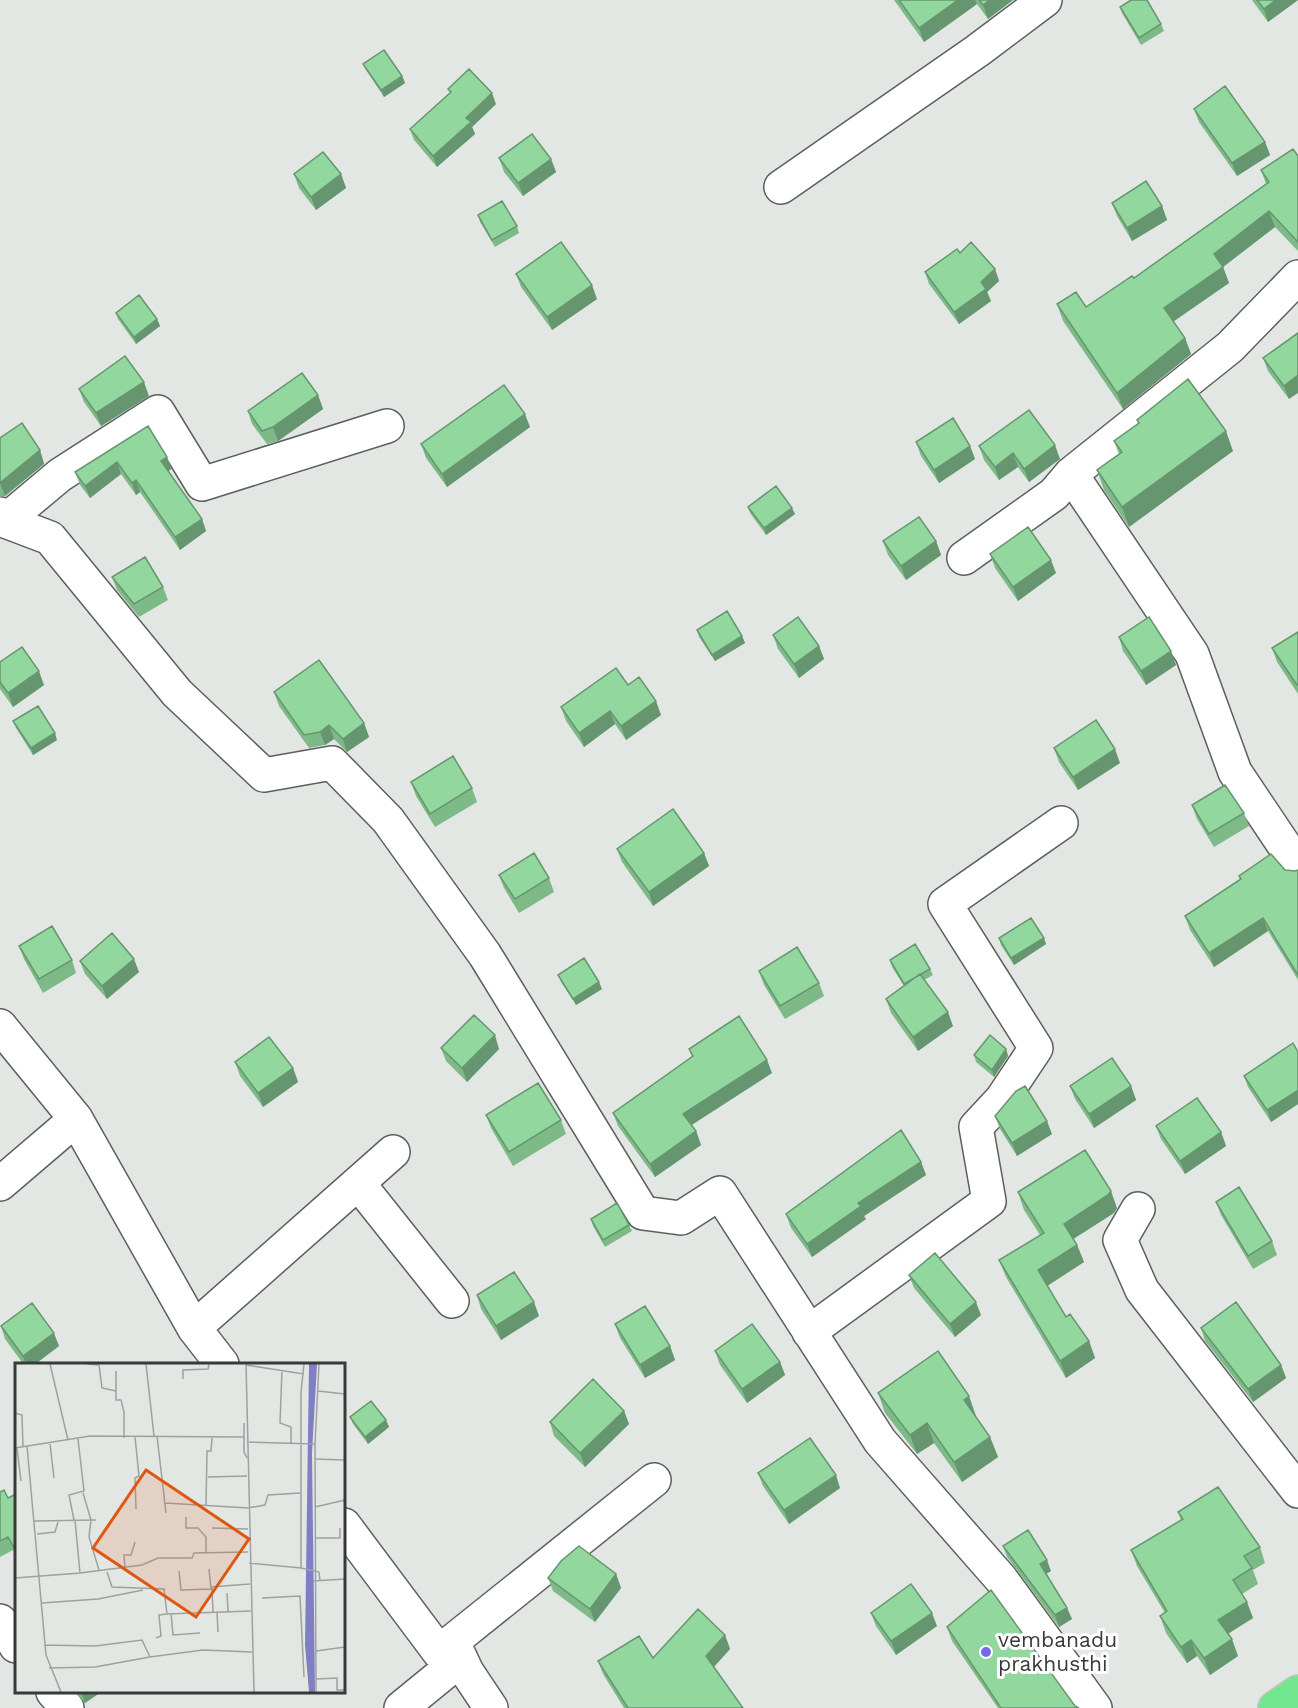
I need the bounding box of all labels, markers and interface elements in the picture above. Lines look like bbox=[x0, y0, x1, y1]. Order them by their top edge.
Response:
inset map bbox=[15, 1363, 345, 1693]
place label: vembanadu prakhusthi bbox=[998, 1627, 1117, 1676]
marker: vembanadu prakhusthi bbox=[979, 1645, 993, 1659]

